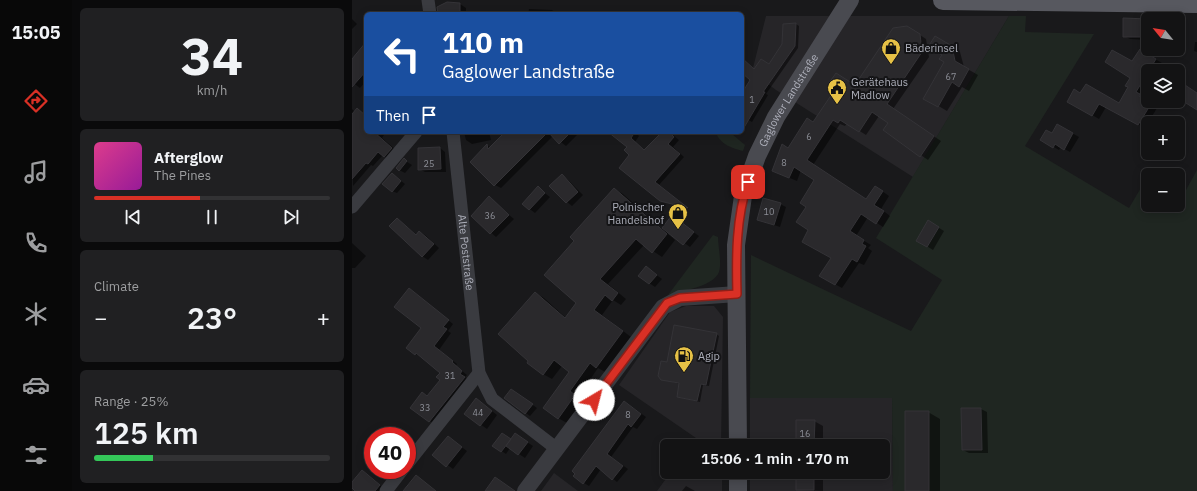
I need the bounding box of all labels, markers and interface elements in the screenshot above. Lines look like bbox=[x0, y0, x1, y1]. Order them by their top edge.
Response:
north arrow bbox=[1141, 12, 1185, 56]
map controls bbox=[1141, 12, 1185, 212]
text: 15:05 bbox=[11, 21, 61, 44]
text: 34 bbox=[181, 22, 243, 89]
text: 110 m bbox=[442, 24, 524, 61]
icon: left bbox=[376, 28, 428, 80]
shop icon: Bäderinsel bbox=[880, 37, 902, 65]
place label: Bäderinsel bbox=[905, 41, 958, 55]
street label: Gaglower Landstraße bbox=[756, 51, 821, 149]
text: Gaglower Landstraße bbox=[442, 60, 615, 83]
button: layers bbox=[1141, 64, 1185, 108]
house number: 67 bbox=[946, 71, 956, 82]
place label: Gerätehaus Madlow bbox=[851, 75, 908, 102]
public building icon: Gerätehaus Madlow bbox=[826, 77, 848, 105]
text: km/h bbox=[197, 82, 227, 99]
icon: directions bbox=[22, 87, 50, 115]
house number: 1 bbox=[749, 94, 755, 105]
icon: arrive bbox=[418, 104, 440, 126]
text: Then bbox=[376, 106, 410, 125]
button: + bbox=[1141, 116, 1185, 160]
house number: 6 bbox=[806, 131, 812, 142]
text: Afterglow bbox=[154, 148, 223, 167]
house number: 8 bbox=[781, 157, 787, 168]
icon: music bbox=[22, 158, 50, 186]
house number: 25 bbox=[424, 158, 434, 169]
pin bbox=[731, 165, 765, 199]
text: The Pines bbox=[154, 167, 211, 184]
button: − bbox=[1141, 168, 1185, 212]
icon: arrive bbox=[737, 171, 759, 193]
place label: Polnischer Handelshof bbox=[607, 200, 664, 227]
shop icon: Polnischer Handelshof bbox=[667, 202, 689, 230]
icon: previous bbox=[122, 206, 144, 228]
icon: pause bbox=[201, 206, 223, 228]
icon: next bbox=[280, 206, 302, 228]
house number: 10 bbox=[764, 206, 774, 217]
house number: 36 bbox=[485, 210, 495, 221]
street label: Alte Poststraße bbox=[455, 214, 477, 291]
icon: phone bbox=[22, 229, 50, 257]
text: Climate bbox=[94, 278, 139, 295]
text: 23° bbox=[187, 298, 237, 337]
icon: climate bbox=[22, 300, 50, 328]
text: − bbox=[94, 303, 107, 332]
text: + bbox=[317, 303, 330, 332]
fuel station icon: Agip bbox=[673, 345, 695, 373]
place label: Agip bbox=[698, 349, 720, 363]
house number: 31 bbox=[445, 370, 455, 381]
icon: car bbox=[22, 371, 50, 399]
position arrow bbox=[573, 379, 615, 421]
text: Range · 25% bbox=[94, 393, 168, 410]
house number: 33 bbox=[420, 402, 430, 413]
house number: 44 bbox=[473, 407, 483, 418]
house number: 8 bbox=[625, 409, 631, 420]
text: 125 km bbox=[94, 413, 199, 452]
speed limit sign: 40 bbox=[364, 427, 416, 479]
house number: 16 bbox=[800, 428, 810, 439]
icon: filters bbox=[22, 441, 50, 469]
text: 15:06 · 1 min · 170 m bbox=[701, 449, 849, 468]

